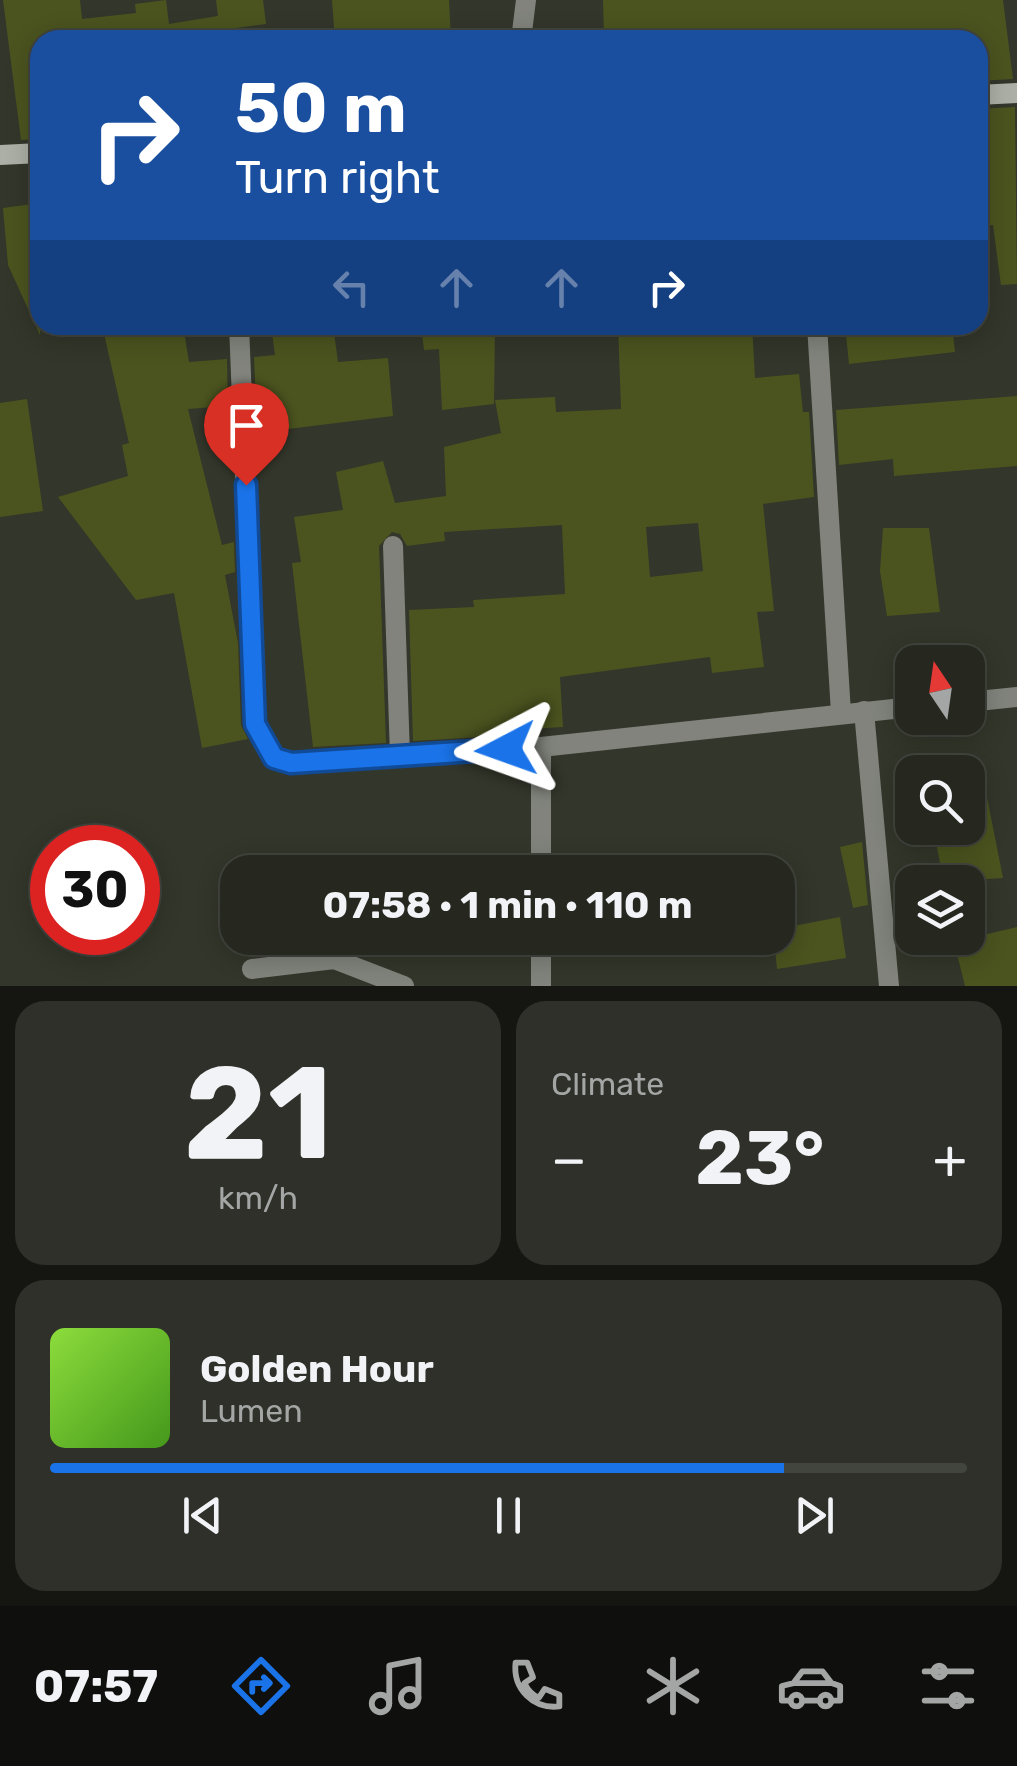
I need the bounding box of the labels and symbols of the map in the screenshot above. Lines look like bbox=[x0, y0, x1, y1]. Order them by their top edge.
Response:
pin bbox=[204, 383, 289, 486]
north arrow bbox=[895, 645, 985, 735]
position arrow bbox=[454, 697, 558, 801]
speed limit sign: 30 bbox=[30, 825, 160, 955]

